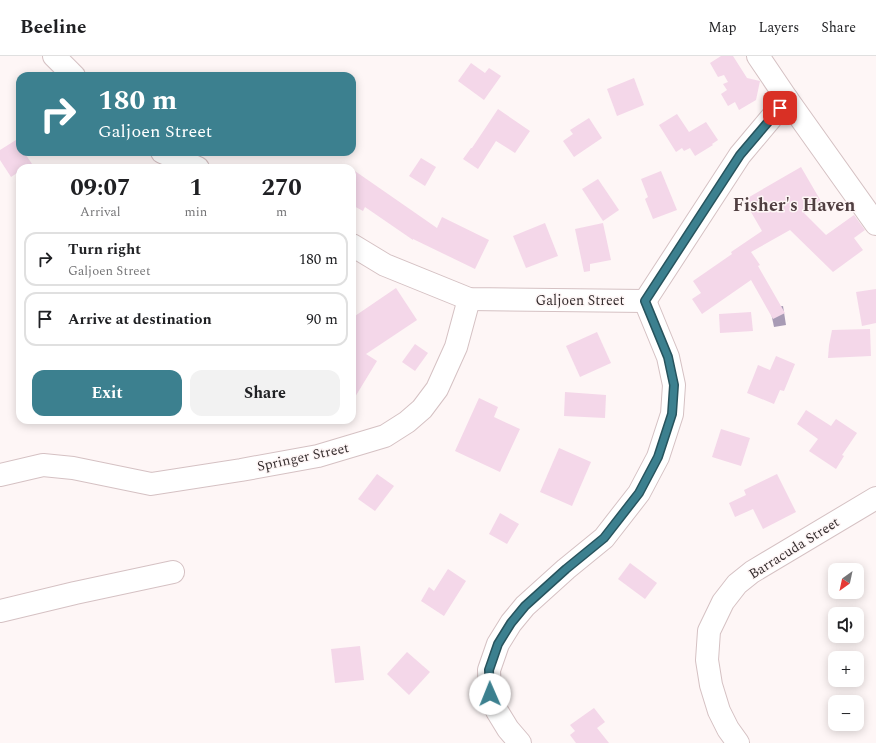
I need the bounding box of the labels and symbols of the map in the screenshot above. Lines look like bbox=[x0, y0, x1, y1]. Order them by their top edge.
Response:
pin bbox=[763, 91, 797, 125]
district label: Fisher's Haven bbox=[733, 192, 855, 219]
street label: Galjoen Street bbox=[536, 290, 624, 311]
street label: Springer Street bbox=[255, 437, 351, 477]
street label: Barracuda Street bbox=[744, 512, 844, 584]
north arrow bbox=[828, 563, 864, 599]
position arrow bbox=[469, 673, 511, 715]

